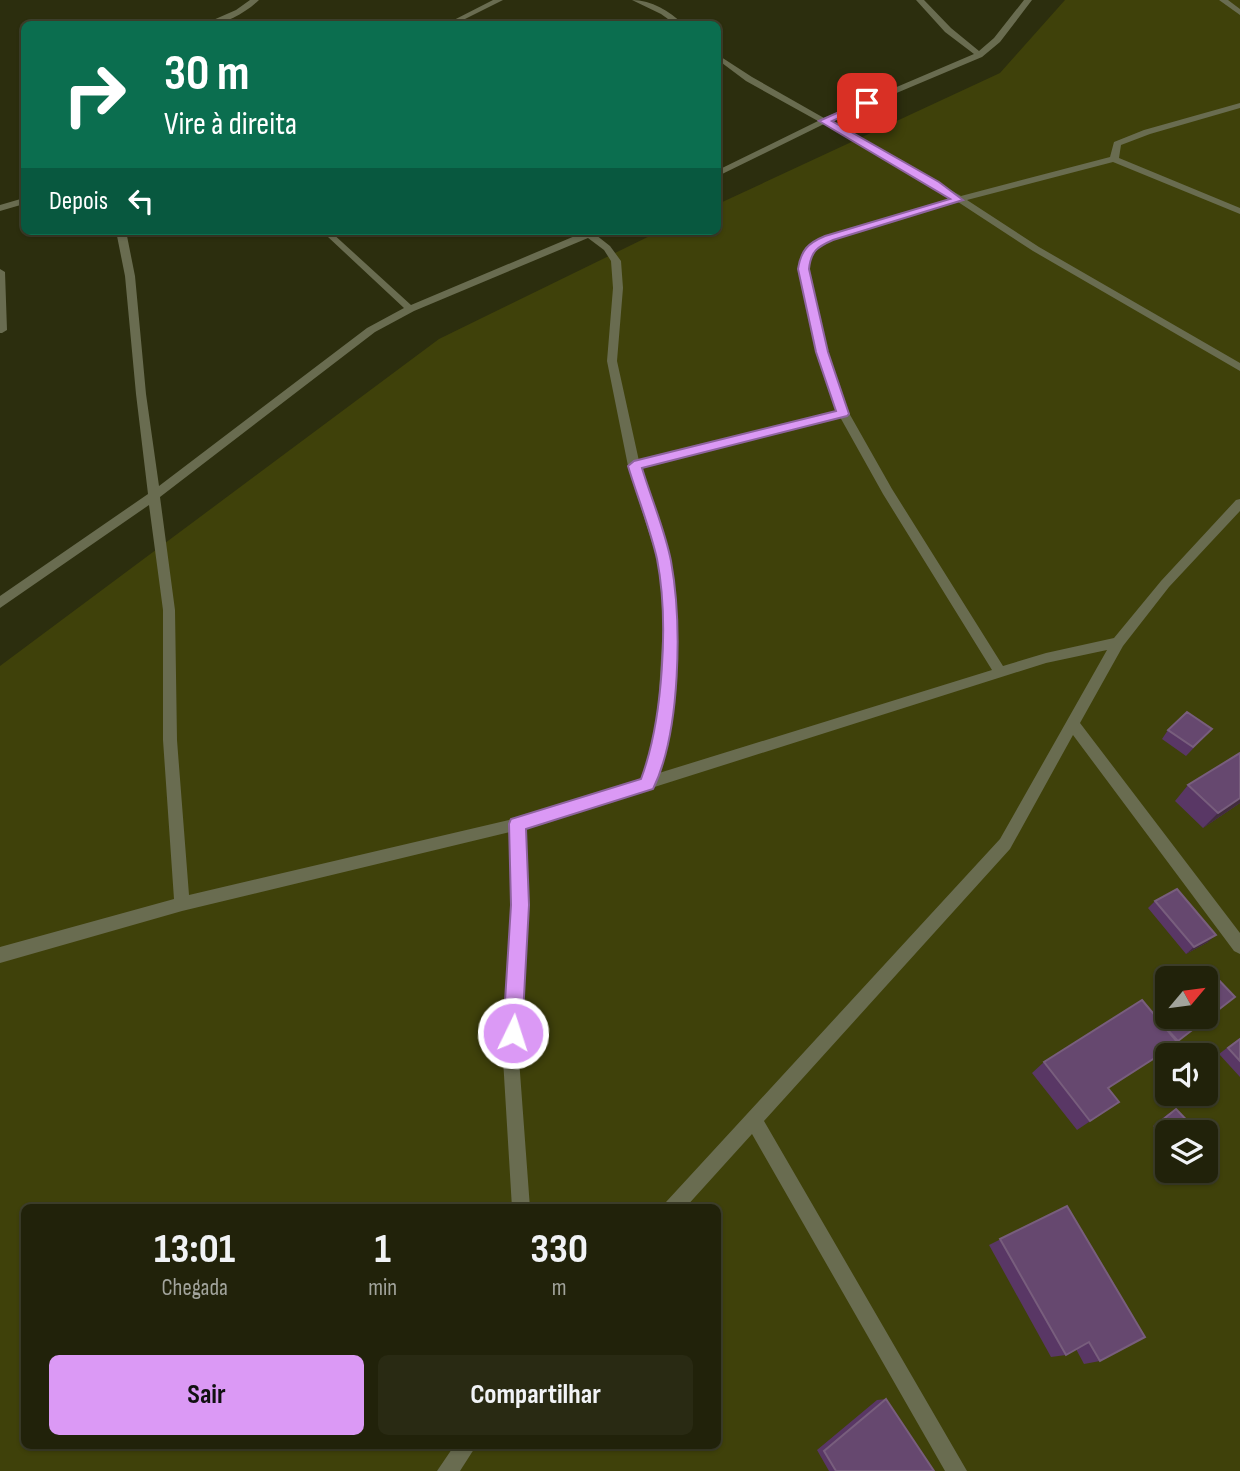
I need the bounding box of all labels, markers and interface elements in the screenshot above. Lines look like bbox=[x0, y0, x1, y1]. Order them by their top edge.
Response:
text: 30 m bbox=[164, 45, 249, 104]
icon: right bbox=[49, 49, 140, 140]
pin bbox=[837, 73, 897, 133]
icon: arrive bbox=[848, 84, 886, 122]
text: Vire à direita bbox=[164, 105, 297, 144]
icon: left bbox=[122, 182, 160, 220]
text: Depois bbox=[49, 186, 108, 217]
north arrow bbox=[1155, 966, 1218, 1029]
map controls bbox=[1155, 966, 1218, 1183]
position arrow bbox=[476, 996, 550, 1070]
button: sound bbox=[1155, 1043, 1218, 1106]
button: layers bbox=[1155, 1120, 1218, 1183]
text: 13:01 bbox=[154, 1224, 235, 1275]
text: 1 bbox=[374, 1224, 391, 1275]
text: 330 bbox=[530, 1224, 588, 1275]
text: Chegada bbox=[161, 1274, 228, 1302]
text: min bbox=[368, 1274, 397, 1302]
text: m bbox=[552, 1274, 566, 1302]
button: Sair bbox=[49, 1355, 364, 1435]
button: Compartilhar bbox=[378, 1355, 693, 1435]

